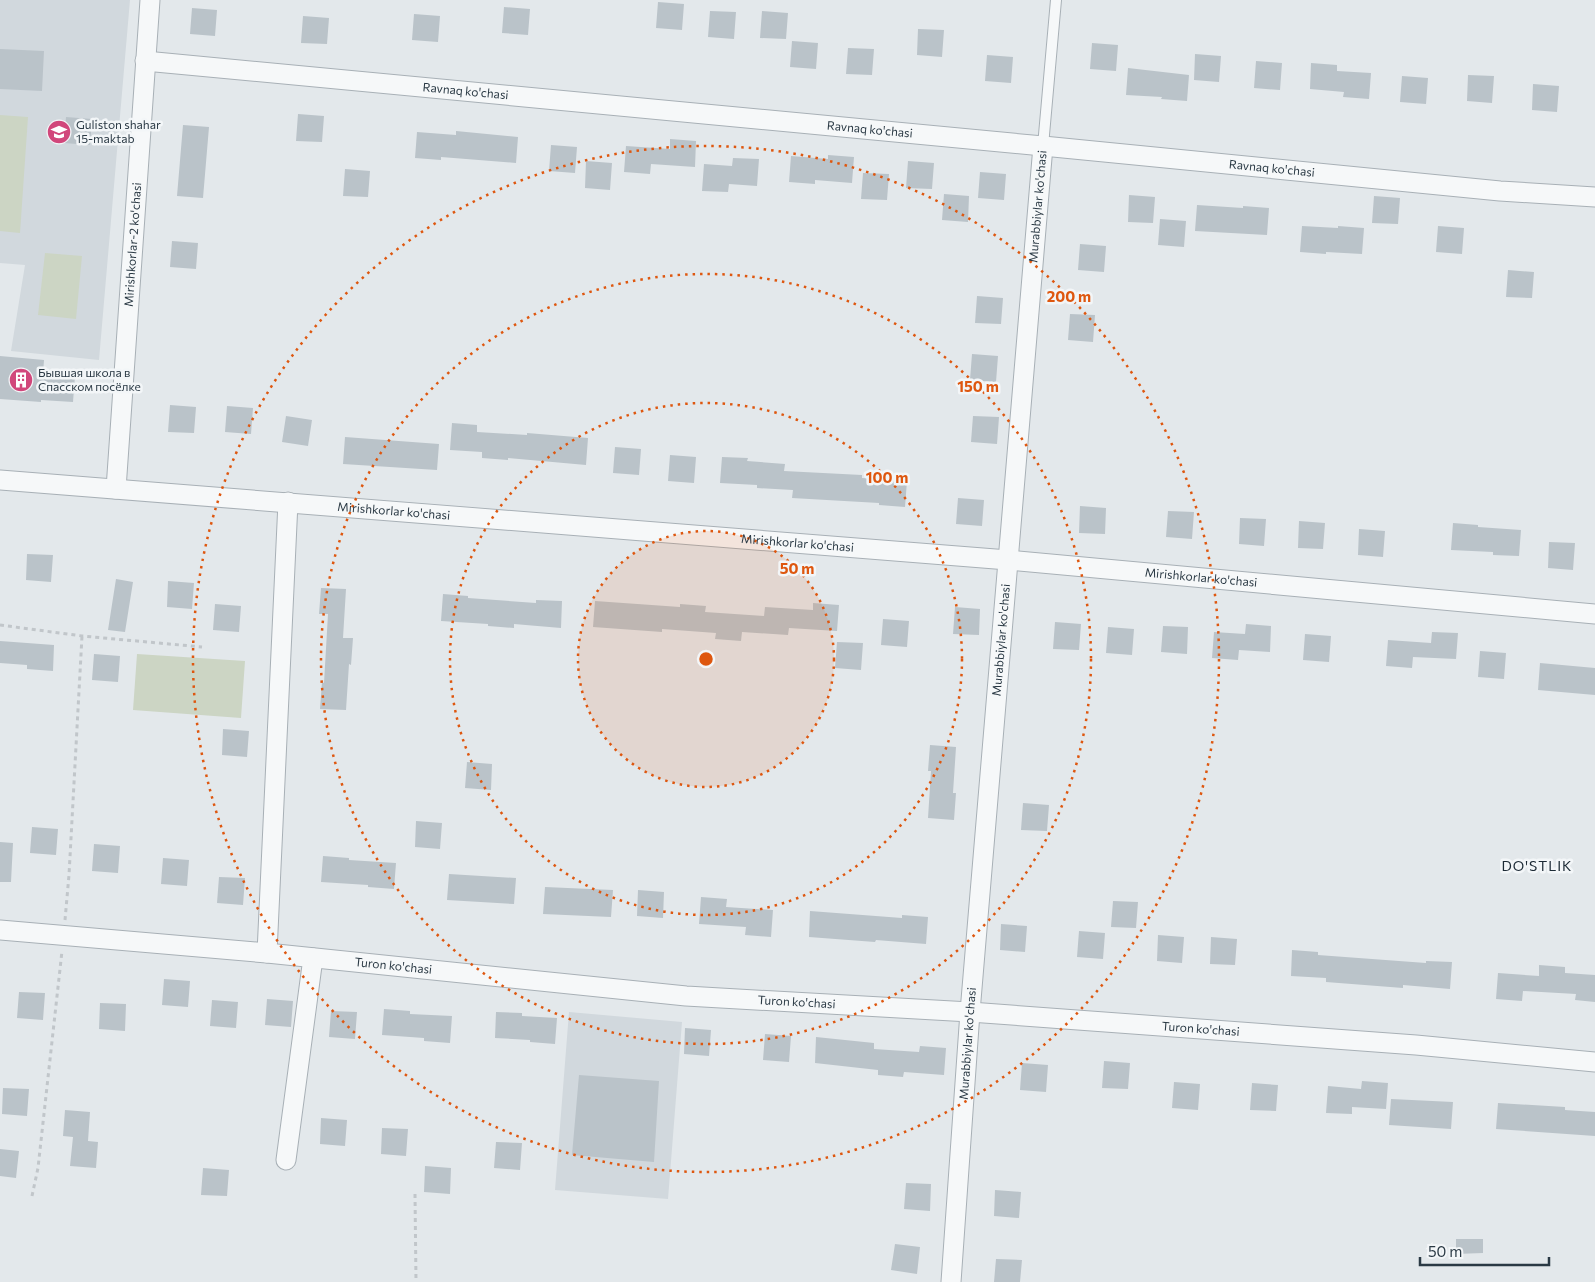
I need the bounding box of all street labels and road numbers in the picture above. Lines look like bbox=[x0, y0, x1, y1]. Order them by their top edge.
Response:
street label: Ravnaq ko'chasi bbox=[422, 79, 509, 101]
street label: Ravnaq ko'chasi bbox=[826, 118, 913, 140]
street label: Murabbiylar ko'chasi bbox=[1025, 150, 1049, 263]
street label: Ravnaq ko'chasi bbox=[1228, 156, 1316, 179]
street label: Mirishkorlar-2 ko'chasi bbox=[121, 182, 143, 307]
street label: Mirishkorlar ko'chasi bbox=[337, 499, 451, 522]
street label: Mirishkorlar ko'chasi bbox=[741, 531, 854, 554]
street label: Mirishkorlar ko'chasi bbox=[1144, 565, 1258, 589]
street label: Murabbiylar ko'chasi bbox=[989, 583, 1012, 697]
street label: Turon ko'chasi bbox=[354, 954, 433, 976]
street label: Murabbiylar ko'chasi bbox=[956, 987, 978, 1100]
street label: Turon ko'chasi bbox=[757, 992, 836, 1010]
street label: Turon ko'chasi bbox=[1161, 1018, 1240, 1038]

